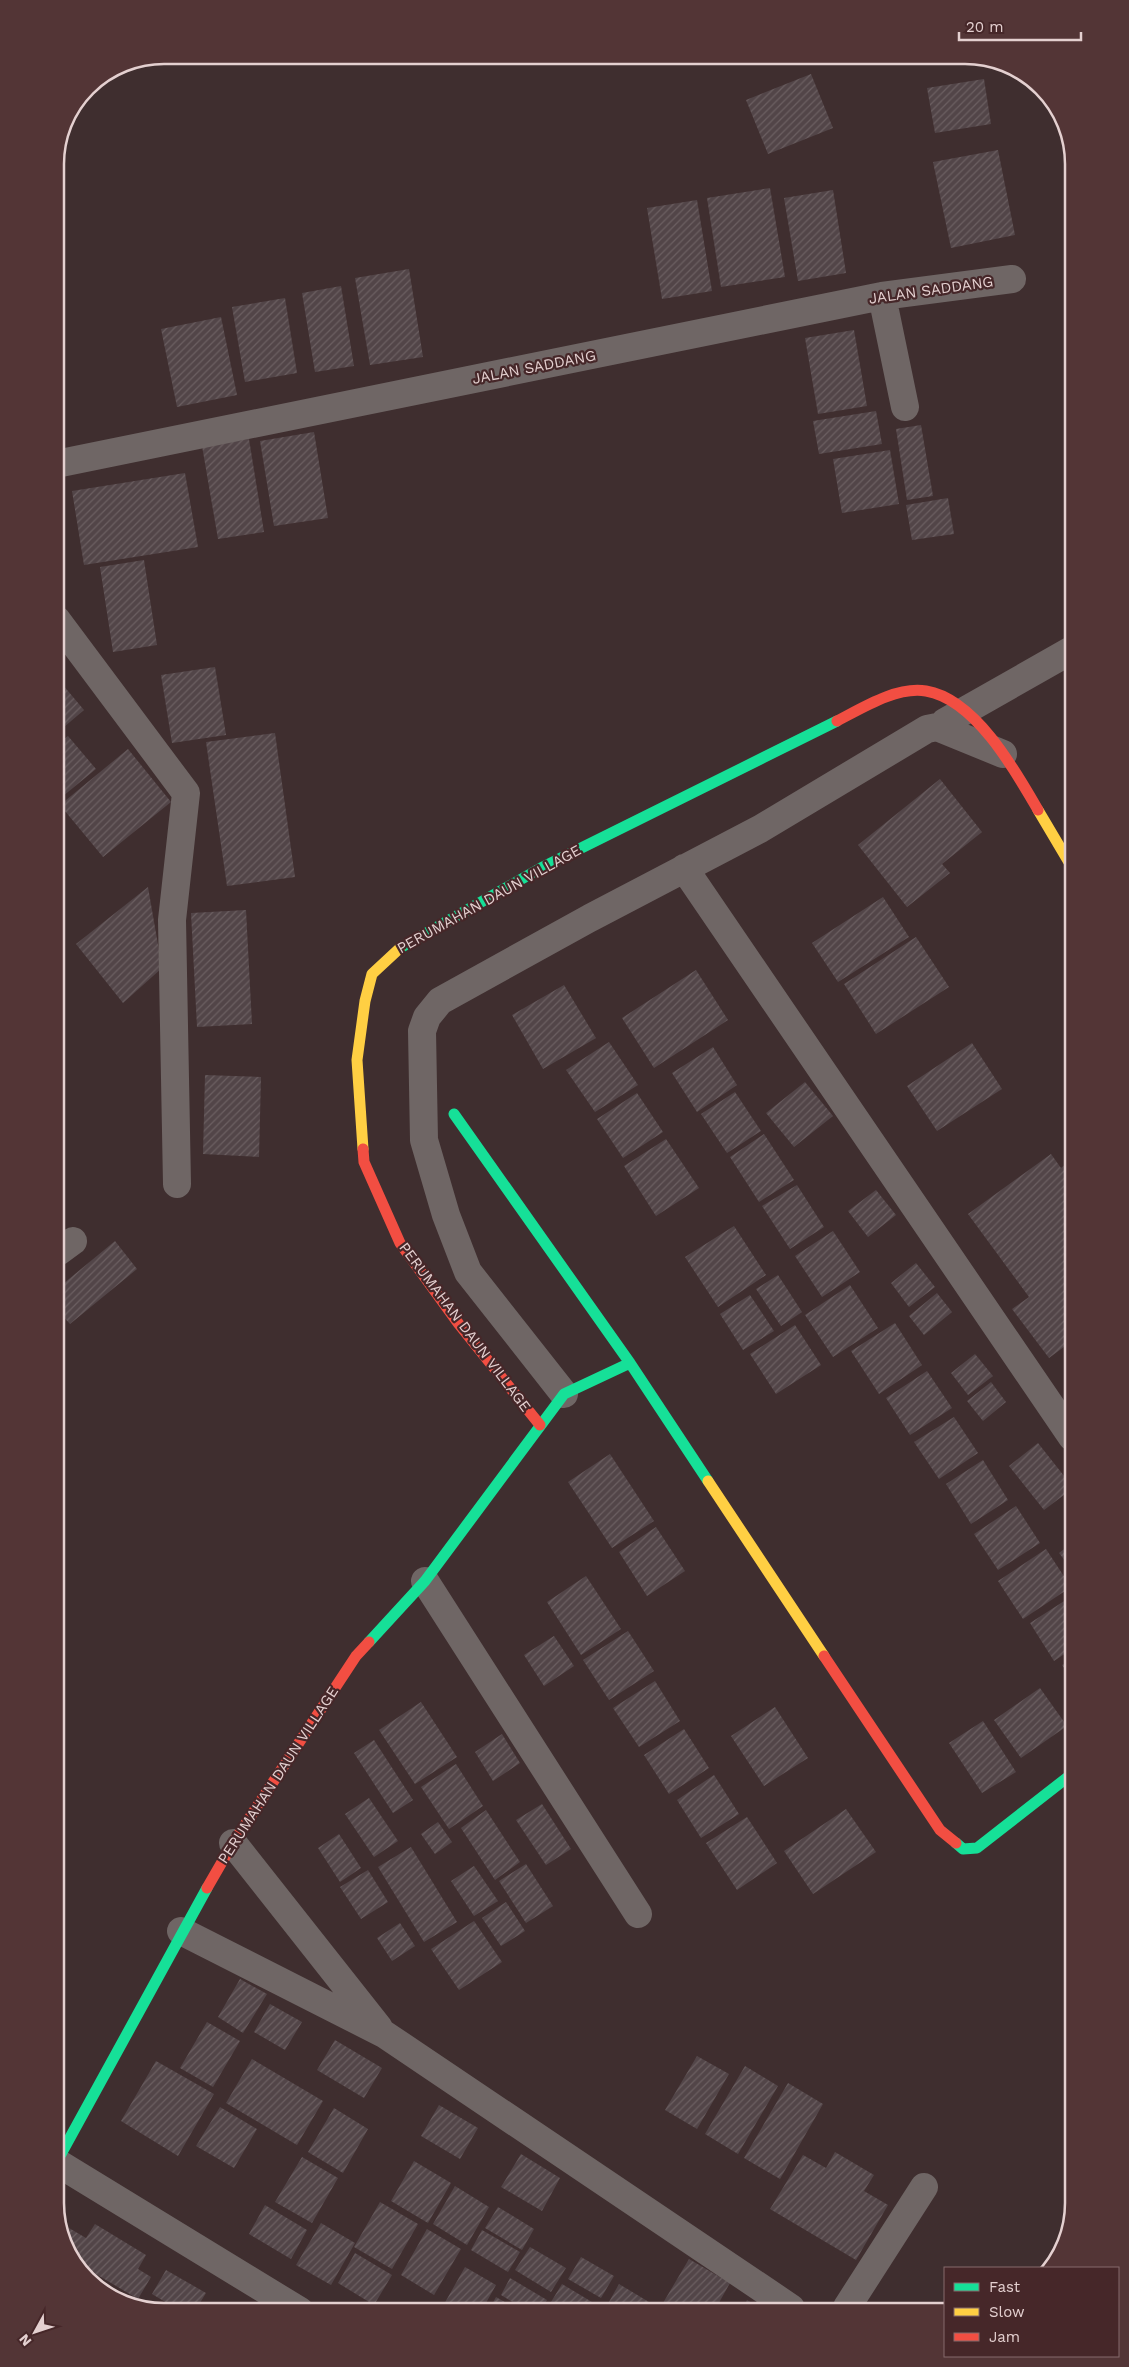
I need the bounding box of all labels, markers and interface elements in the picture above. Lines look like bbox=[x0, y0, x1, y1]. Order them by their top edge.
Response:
scale bar bbox=[959, 10, 1082, 42]
text: 20 m bbox=[966, 18, 1004, 36]
street label: JALAN SADDANG bbox=[868, 272, 994, 308]
street label: JALAN SADDANG bbox=[471, 346, 597, 388]
street label: PERUMAHAN DAUN VILLAGE bbox=[394, 841, 584, 957]
street label: PERUMAHAN DAUN VILLAGE bbox=[395, 1239, 535, 1415]
street label: PERUMAHAN DAUN VILLAGE bbox=[214, 1683, 342, 1867]
legend bbox=[944, 2267, 1119, 2357]
text: Fast bbox=[989, 2278, 1021, 2296]
text: Slow bbox=[989, 2303, 1025, 2321]
north arrow bbox=[10, 2307, 60, 2357]
text: Jam bbox=[989, 2328, 1020, 2346]
text: N bbox=[16, 2331, 35, 2349]

